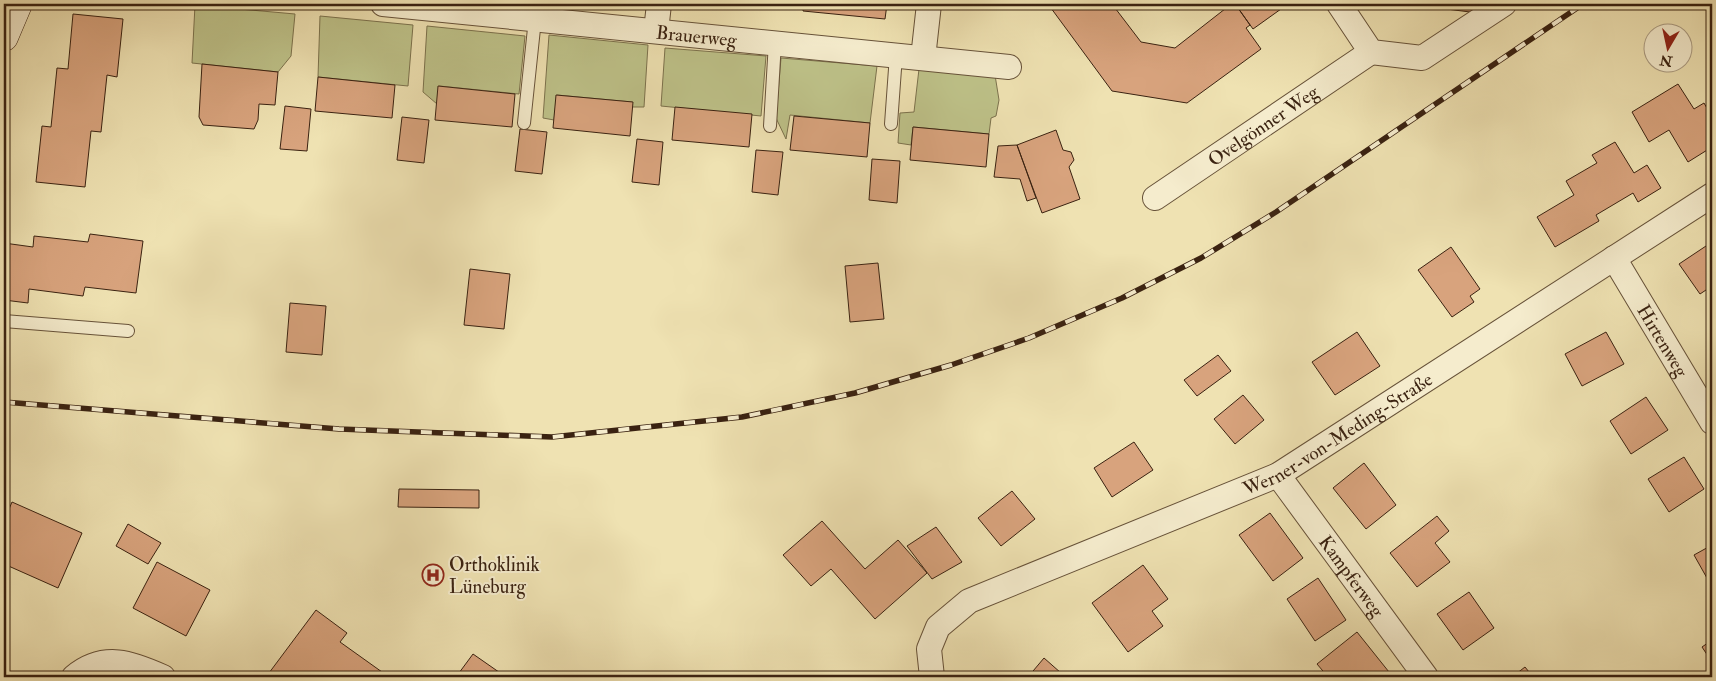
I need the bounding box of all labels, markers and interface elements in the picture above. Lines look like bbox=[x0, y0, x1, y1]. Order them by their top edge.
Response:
street label: Brauerweg bbox=[655, 21, 738, 53]
north arrow bbox=[1644, 22, 1694, 72]
text: N bbox=[1658, 51, 1675, 70]
street label: Ovelgönner Weg bbox=[1203, 80, 1324, 172]
street label: Hirtenweg bbox=[1631, 300, 1694, 382]
street label: Werner-von-Meding-Straße bbox=[1239, 368, 1437, 501]
street label: Kampferweg bbox=[1313, 531, 1389, 623]
place label: Orthoklinik Lüneburg bbox=[449, 553, 540, 599]
hospital icon: Orthoklinik Lüneburg bbox=[421, 563, 445, 587]

